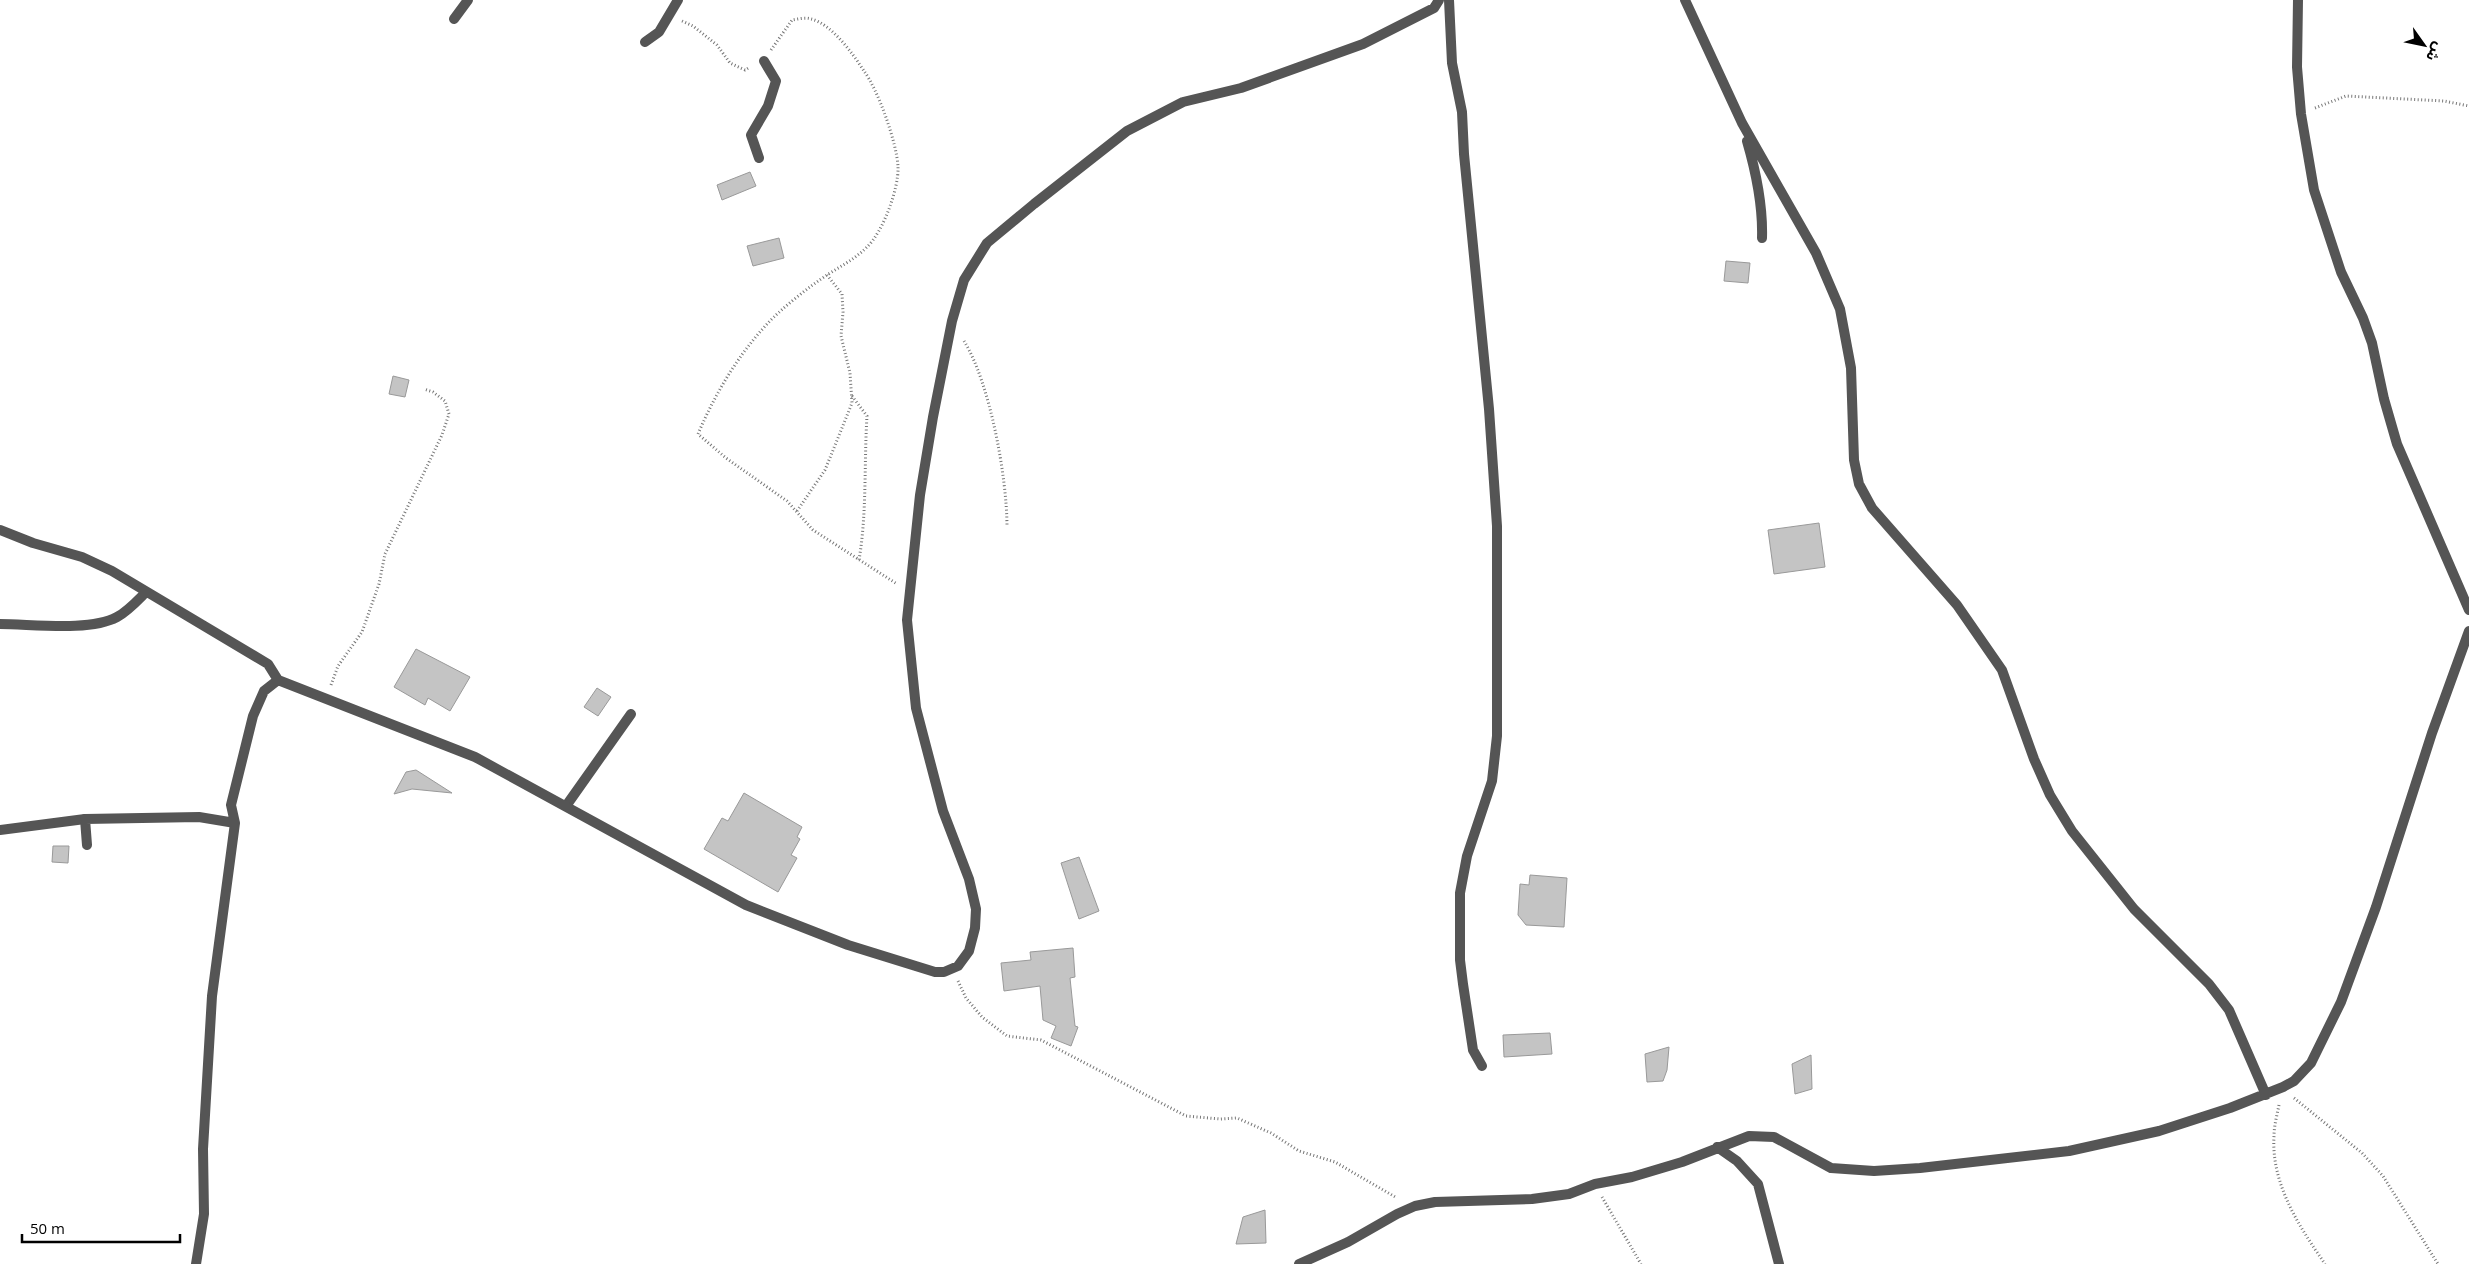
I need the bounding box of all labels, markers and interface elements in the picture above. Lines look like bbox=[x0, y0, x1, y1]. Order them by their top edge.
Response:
north arrow bbox=[2399, 20, 2449, 70]
text: ش bbox=[2422, 39, 2449, 66]
scale bar bbox=[22, 1212, 180, 1244]
text: 50 m bbox=[30, 1218, 65, 1238]

